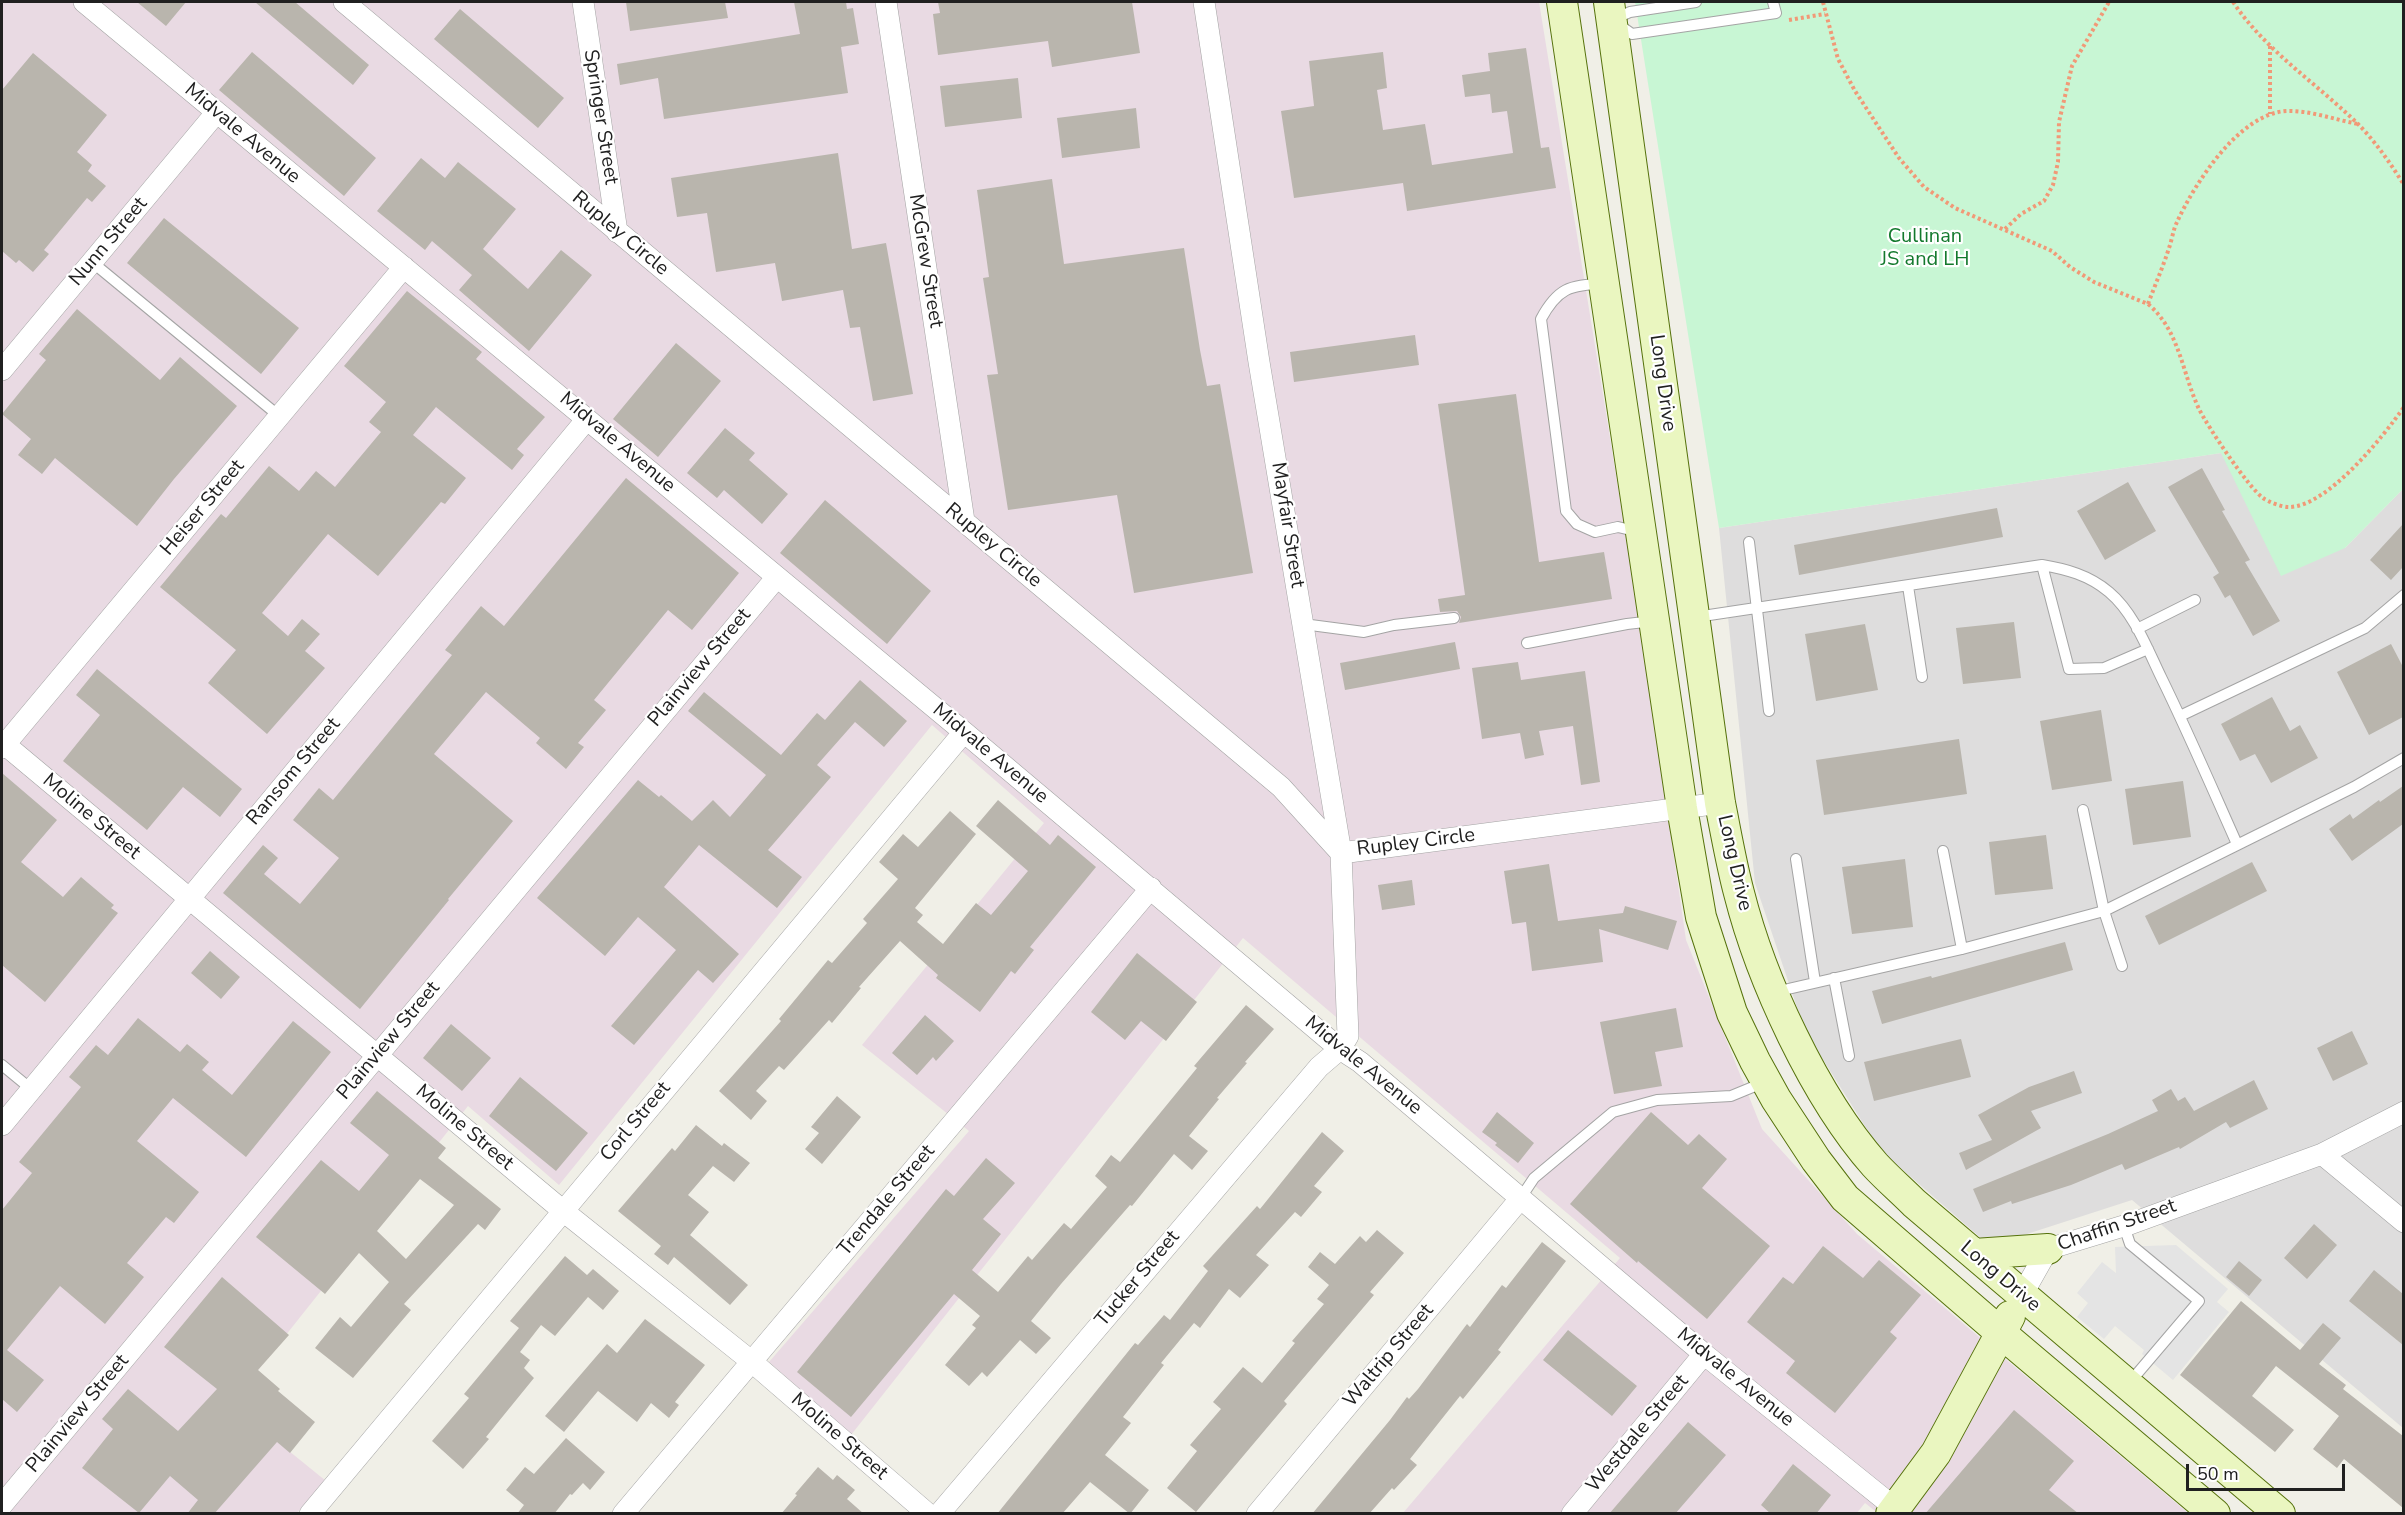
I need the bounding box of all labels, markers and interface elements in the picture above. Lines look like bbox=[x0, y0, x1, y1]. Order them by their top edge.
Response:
street label: Springer Street bbox=[577, 48, 623, 186]
street label: Midvale Avenue bbox=[179, 79, 305, 189]
street label: Rupley Circle bbox=[567, 187, 673, 281]
street label: McGrew Street bbox=[903, 192, 947, 330]
street label: Nunn Street bbox=[65, 193, 153, 291]
park label: Cullinan JS and LH bbox=[1881, 225, 1969, 272]
street label: Long Drive bbox=[1643, 333, 1681, 433]
street label: Midvale Avenue bbox=[554, 388, 680, 498]
street label: Heiser Street bbox=[156, 455, 250, 561]
street label: Mayfair Street bbox=[1265, 461, 1309, 589]
street label: Rupley Circle bbox=[940, 499, 1046, 593]
street label: Plainview Street bbox=[644, 604, 756, 732]
street label: Midvale Avenue bbox=[927, 699, 1053, 809]
street label: Ransom Street bbox=[242, 713, 346, 831]
street label: Moline Street bbox=[37, 769, 145, 865]
street label: Long Drive bbox=[1711, 813, 1757, 913]
street label: Rupley Circle bbox=[1356, 824, 1476, 862]
street label: Plainview Street bbox=[333, 977, 445, 1105]
street label: Midvale Avenue bbox=[1300, 1011, 1426, 1121]
street label: Corl Street bbox=[596, 1077, 676, 1167]
street label: Moline Street bbox=[410, 1080, 518, 1176]
street label: Trendale Street bbox=[833, 1140, 941, 1262]
street label: Chaffin Street bbox=[2054, 1194, 2180, 1258]
street label: Tucker Street bbox=[1091, 1226, 1185, 1332]
street label: Long Drive bbox=[1955, 1236, 2045, 1318]
street label: Waltrip Street bbox=[1339, 1299, 1439, 1413]
street label: Midvale Avenue bbox=[1672, 1323, 1798, 1433]
street label: Plainview Street bbox=[22, 1350, 134, 1478]
street label: Westdale Street bbox=[1582, 1370, 1694, 1498]
street label: Moline Street bbox=[786, 1388, 892, 1486]
scale bar bbox=[2189, 1452, 2348, 1490]
text: 50 m bbox=[2197, 1462, 2239, 1486]

